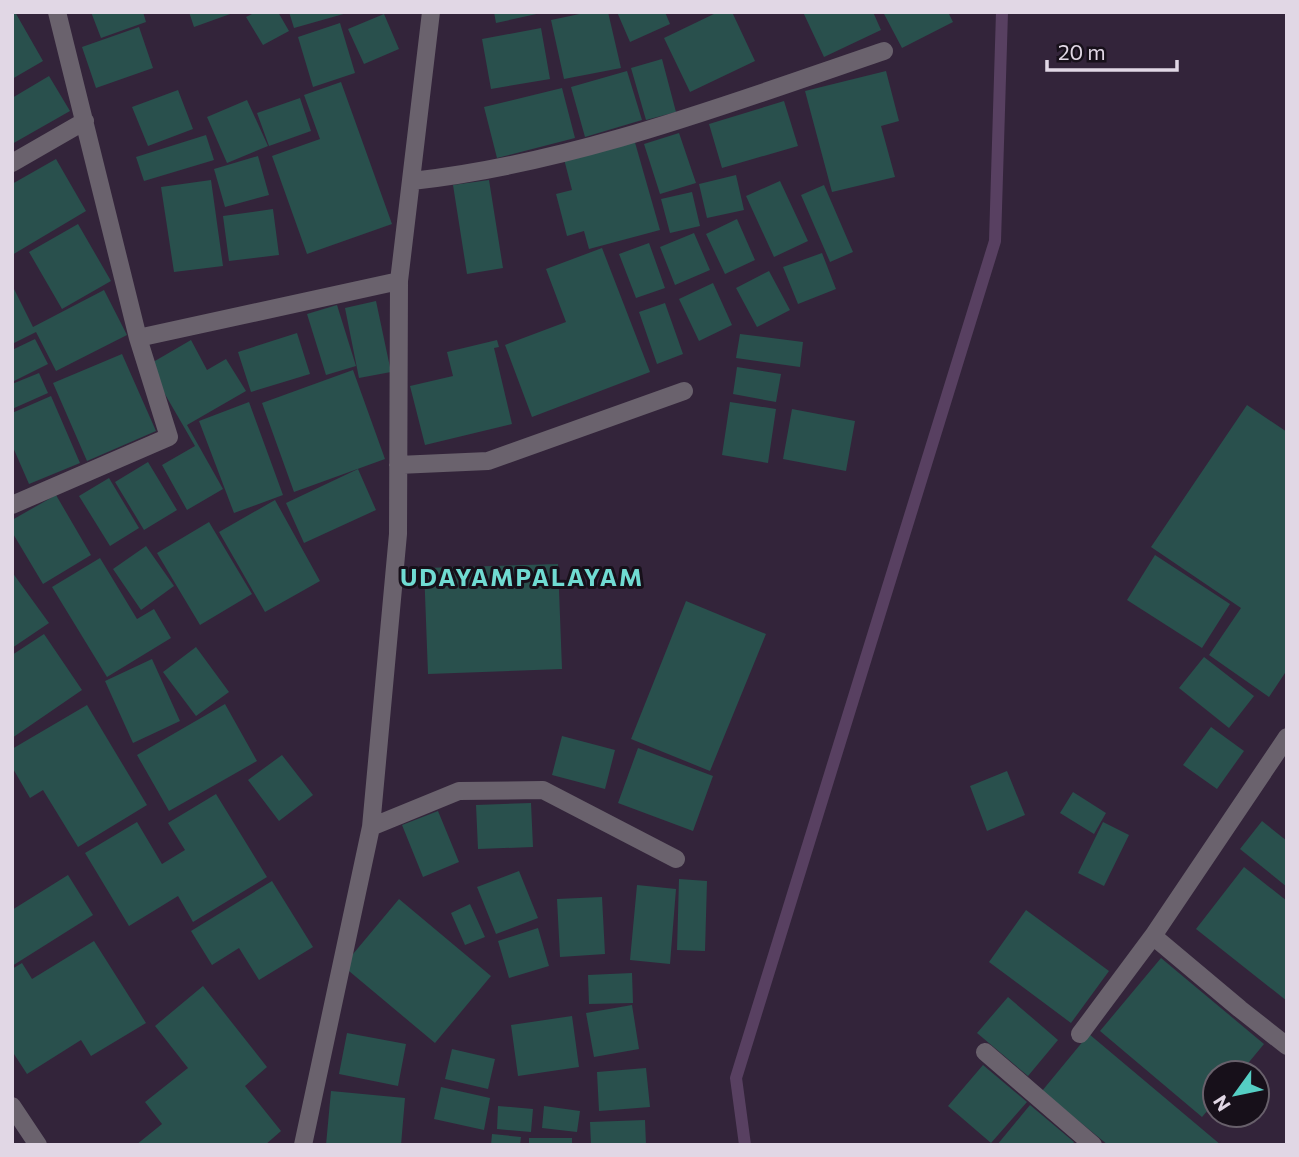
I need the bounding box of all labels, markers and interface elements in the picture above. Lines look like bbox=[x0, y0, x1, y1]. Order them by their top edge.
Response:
scale bar bbox=[1047, 28, 1176, 72]
text: 20 m bbox=[1058, 39, 1106, 64]
district label: UDAYAMPALAYAM bbox=[400, 562, 644, 591]
north arrow bbox=[1201, 1059, 1271, 1129]
text: N bbox=[1208, 1091, 1235, 1116]

